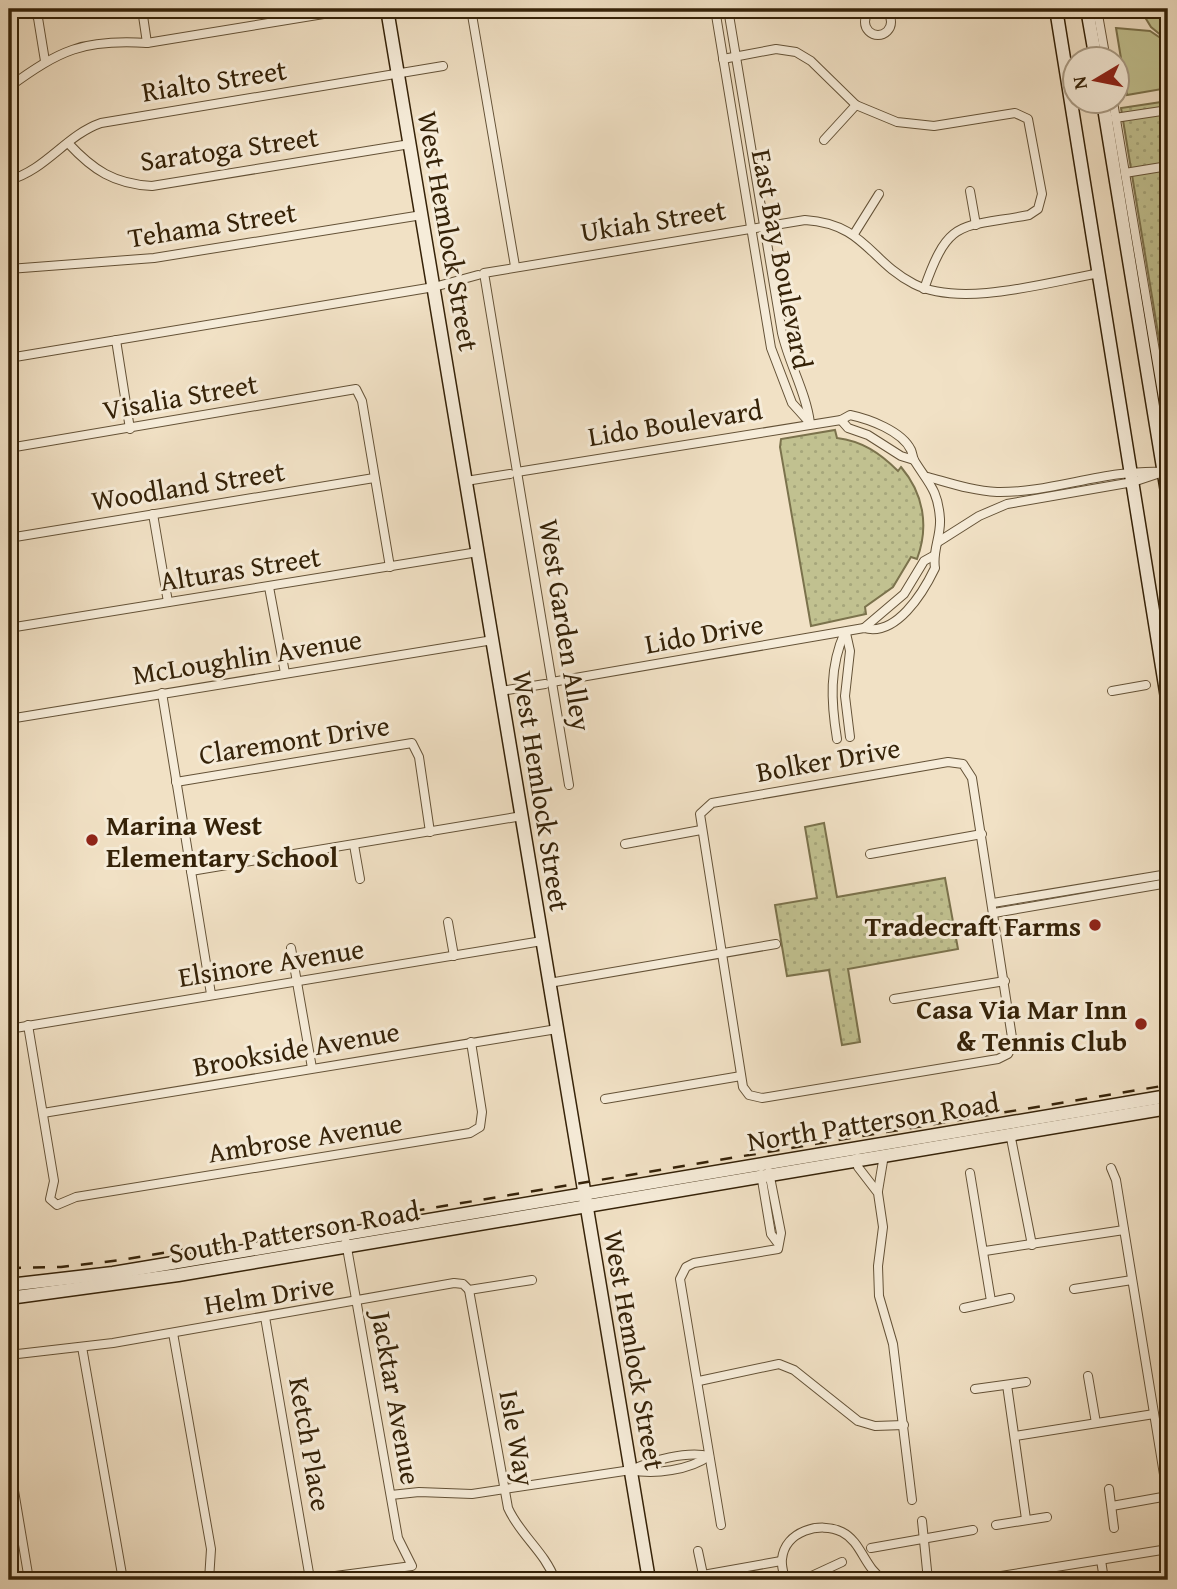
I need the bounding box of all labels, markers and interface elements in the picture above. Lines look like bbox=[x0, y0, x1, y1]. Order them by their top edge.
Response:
north arrow bbox=[1062, 46, 1132, 116]
street label: Rialto Street bbox=[139, 48, 290, 112]
text: N bbox=[1064, 74, 1094, 92]
street label: West Hemlock Street bbox=[408, 108, 490, 354]
street label: Saratoga Street bbox=[137, 115, 321, 181]
street label: East Bay Boulevard bbox=[742, 146, 824, 372]
street label: Ukiah Street bbox=[577, 188, 729, 252]
street label: Tehama Street bbox=[125, 190, 299, 258]
street label: Visalia Street bbox=[99, 362, 261, 430]
street label: Lido Boulevard bbox=[585, 388, 765, 456]
street label: Woodland Street bbox=[88, 449, 288, 520]
street label: West Garden Alley bbox=[529, 516, 603, 734]
street label: Alturas Street bbox=[157, 535, 324, 601]
street label: Lido Drive bbox=[641, 602, 767, 664]
street label: McLoughlin Avenue bbox=[129, 618, 365, 694]
street label: West Hemlock Street bbox=[503, 668, 581, 914]
street label: Claremont Drive bbox=[196, 704, 392, 774]
street label: Bolker Drive bbox=[753, 726, 903, 792]
place label: Marina West Elementary School bbox=[106, 804, 339, 877]
marker: Marina West Elementary School bbox=[84, 832, 100, 848]
place label: Tradecraft Farms bbox=[865, 905, 1081, 946]
marker: Tradecraft Farms bbox=[1087, 917, 1103, 933]
street label: Elsinore Avenue bbox=[175, 927, 367, 997]
place label: Casa Via Mar Inn & Tennis Club bbox=[916, 988, 1127, 1061]
street label: Brookside Avenue bbox=[190, 1010, 402, 1086]
marker: Casa Via Mar Inn & Tennis Club bbox=[1133, 1016, 1149, 1032]
street label: North Patterson Road bbox=[744, 1081, 1002, 1161]
street label: Ambrose Avenue bbox=[205, 1101, 405, 1173]
street label: South Patterson Road bbox=[166, 1189, 422, 1273]
street label: West Hemlock Street bbox=[594, 1227, 676, 1473]
street label: Helm Drive bbox=[201, 1263, 337, 1325]
street label: Jacktar Avenue bbox=[361, 1305, 432, 1488]
street label: Ketch Place bbox=[279, 1374, 343, 1514]
street label: Isle Way bbox=[489, 1387, 547, 1489]

